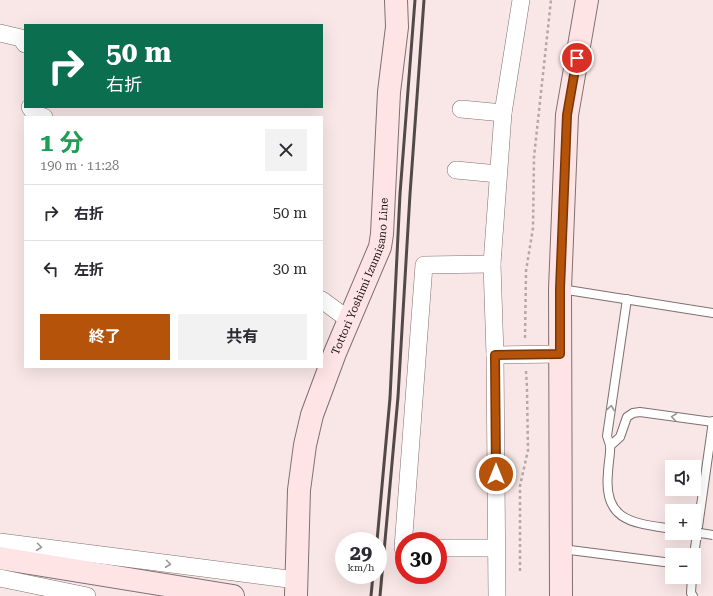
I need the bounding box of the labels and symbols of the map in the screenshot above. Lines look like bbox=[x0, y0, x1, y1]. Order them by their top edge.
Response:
pin bbox=[560, 41, 594, 75]
street label: Tottori Yoshimi Izumisano Line bbox=[329, 197, 391, 357]
one-way arrow bbox=[606, 405, 615, 411]
one-way arrow bbox=[671, 413, 677, 422]
position arrow bbox=[475, 453, 517, 495]
speed limit sign: 30 bbox=[395, 532, 447, 584]
one-way arrow bbox=[36, 542, 42, 551]
one-way arrow bbox=[165, 559, 171, 568]

